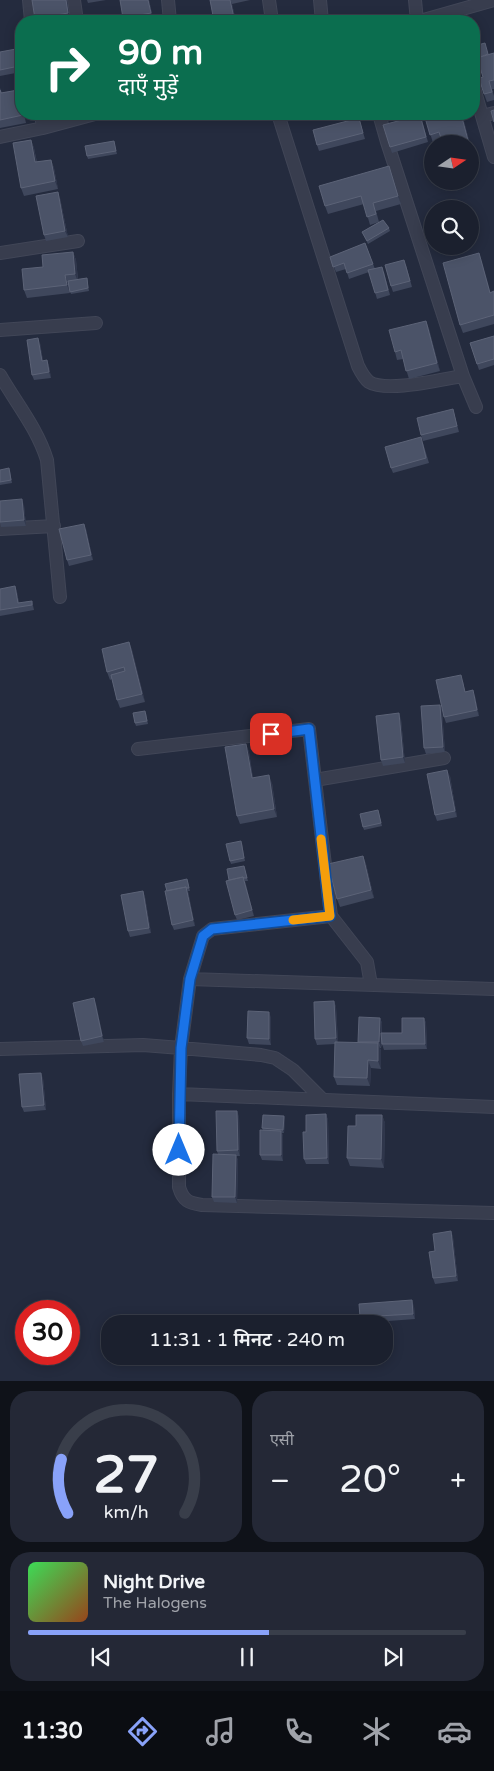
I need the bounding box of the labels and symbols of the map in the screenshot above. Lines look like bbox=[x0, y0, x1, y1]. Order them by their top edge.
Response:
north arrow bbox=[424, 135, 479, 190]
pin bbox=[250, 713, 292, 755]
position arrow bbox=[152, 1123, 204, 1175]
speed limit sign: 30 bbox=[15, 1300, 80, 1365]

